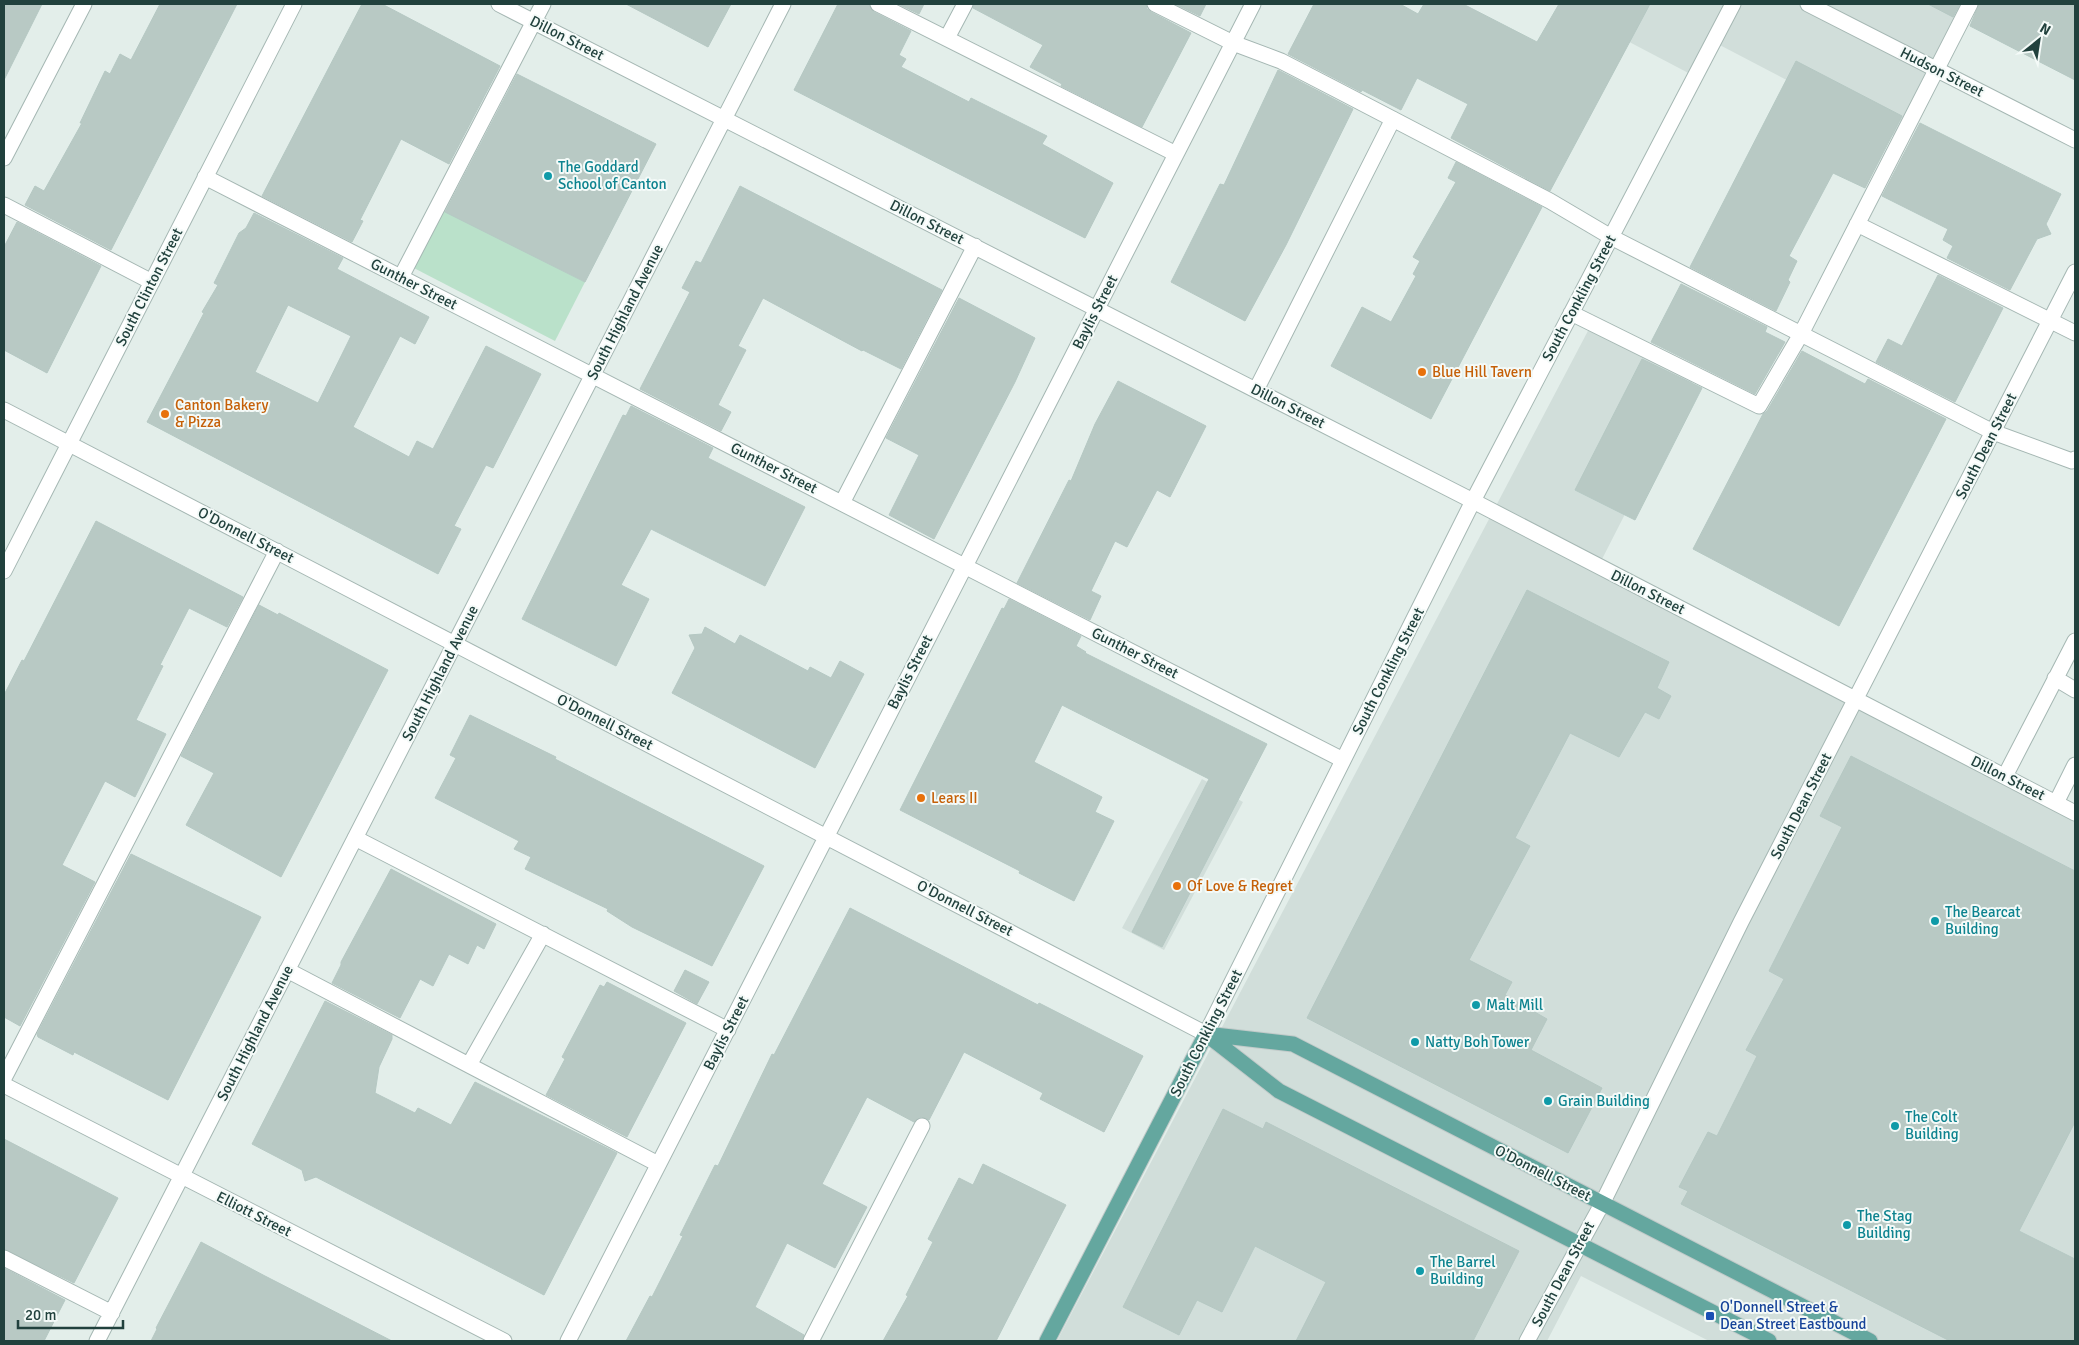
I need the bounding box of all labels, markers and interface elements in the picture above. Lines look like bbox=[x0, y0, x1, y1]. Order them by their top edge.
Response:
street label: Dillon Street bbox=[527, 12, 607, 64]
north arrow bbox=[2014, 15, 2064, 65]
text: N bbox=[2037, 19, 2054, 39]
street label: Hudson Street bbox=[1897, 43, 1987, 101]
place label: The Goddard School of Canton bbox=[558, 158, 667, 193]
marker: The Goddard School of Canton bbox=[542, 170, 554, 182]
street label: Dillon Street bbox=[887, 196, 967, 248]
street label: South Clinton Street bbox=[111, 225, 187, 349]
street label: South Conkling Street bbox=[1538, 232, 1620, 364]
street label: South Highland Avenue bbox=[583, 241, 667, 383]
street label: Gunther Street bbox=[368, 254, 460, 314]
street label: Baylis Street bbox=[1069, 272, 1121, 352]
place label: Blue Hill Tavern bbox=[1432, 363, 1532, 381]
marker: Blue Hill Tavern bbox=[1416, 366, 1428, 378]
street label: Dillon Street bbox=[1248, 380, 1328, 432]
street label: South Dean Street bbox=[1952, 390, 2020, 502]
place label: Canton Bakery & Pizza bbox=[175, 396, 268, 431]
marker: Canton Bakery & Pizza bbox=[159, 408, 171, 420]
street label: Gunther Street bbox=[728, 438, 820, 498]
street label: O'Donnell Street bbox=[195, 503, 297, 567]
street label: Dillon Street bbox=[1608, 566, 1688, 618]
street label: South Highland Avenue bbox=[398, 602, 482, 744]
street label: South Conkling Street bbox=[1348, 604, 1428, 738]
street label: Gunther Street bbox=[1089, 623, 1181, 683]
street label: Baylis Street bbox=[884, 632, 936, 712]
street label: O'Donnell Street bbox=[554, 690, 656, 754]
street label: South Dean Street bbox=[1767, 750, 1835, 862]
street label: Dillon Street bbox=[1968, 752, 2048, 804]
place label: Lears II bbox=[931, 789, 978, 807]
marker: Lears II bbox=[915, 792, 927, 804]
street label: O'Donnell Street bbox=[914, 876, 1016, 940]
place label: Of Love & Regret bbox=[1187, 877, 1293, 895]
marker: Of Love & Regret bbox=[1171, 880, 1183, 892]
place label: The Bearcat Building bbox=[1945, 903, 2021, 938]
marker: The Bearcat Building bbox=[1929, 915, 1941, 927]
street label: South Highland Avenue bbox=[213, 962, 297, 1104]
street label: South Conkling Street bbox=[1166, 966, 1246, 1100]
street label: Baylis Street bbox=[700, 993, 752, 1073]
place label: Malt Mill bbox=[1486, 996, 1543, 1014]
marker: Malt Mill bbox=[1470, 999, 1482, 1011]
place label: Natty Boh Tower bbox=[1425, 1033, 1530, 1051]
marker: Natty Boh Tower bbox=[1409, 1036, 1421, 1048]
place label: Grain Building bbox=[1558, 1092, 1650, 1110]
marker: Grain Building bbox=[1542, 1095, 1554, 1107]
place label: The Colt Building bbox=[1905, 1108, 1959, 1143]
marker: The Colt Building bbox=[1889, 1120, 1901, 1132]
street label: O'Donnell Street bbox=[1492, 1141, 1594, 1205]
street label: Elliott Street bbox=[214, 1187, 294, 1241]
place label: The Stag Building bbox=[1857, 1207, 1912, 1242]
street label: South Dean Street bbox=[1528, 1218, 1598, 1330]
marker: The Stag Building bbox=[1841, 1219, 1853, 1231]
place label: The Barrel Building bbox=[1430, 1253, 1496, 1288]
marker: The Barrel Building bbox=[1414, 1265, 1426, 1277]
scale bar bbox=[18, 1298, 122, 1330]
place label: O'Donnell Street & Dean Street Eastbound bbox=[1720, 1298, 1867, 1333]
text: 20 m bbox=[25, 1306, 56, 1324]
marker: O'Donnell Street & Dean Street Eastbound bbox=[1704, 1310, 1716, 1322]

